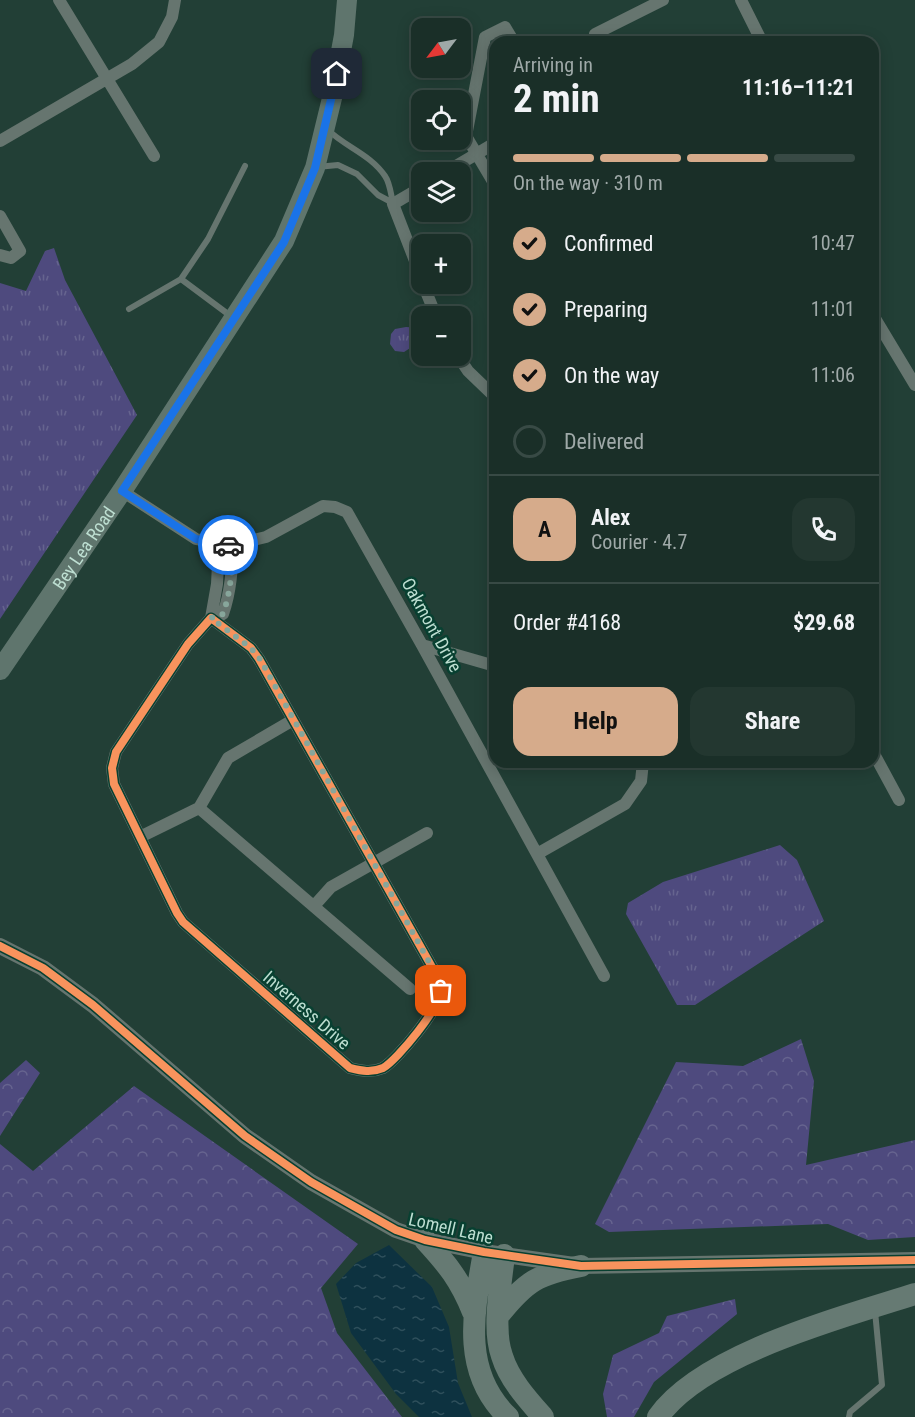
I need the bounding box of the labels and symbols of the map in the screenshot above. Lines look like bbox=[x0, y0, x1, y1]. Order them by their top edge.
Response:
north arrow bbox=[411, 18, 471, 78]
pin bbox=[311, 48, 362, 99]
street label: Bey Lea Road bbox=[48, 502, 119, 593]
courier bbox=[198, 515, 258, 575]
street label: Oakmont Drive bbox=[398, 574, 466, 676]
pin bbox=[415, 965, 466, 1016]
street label: Inverness Drive bbox=[259, 967, 355, 1053]
street label: Lomell Lane bbox=[407, 1208, 495, 1248]

